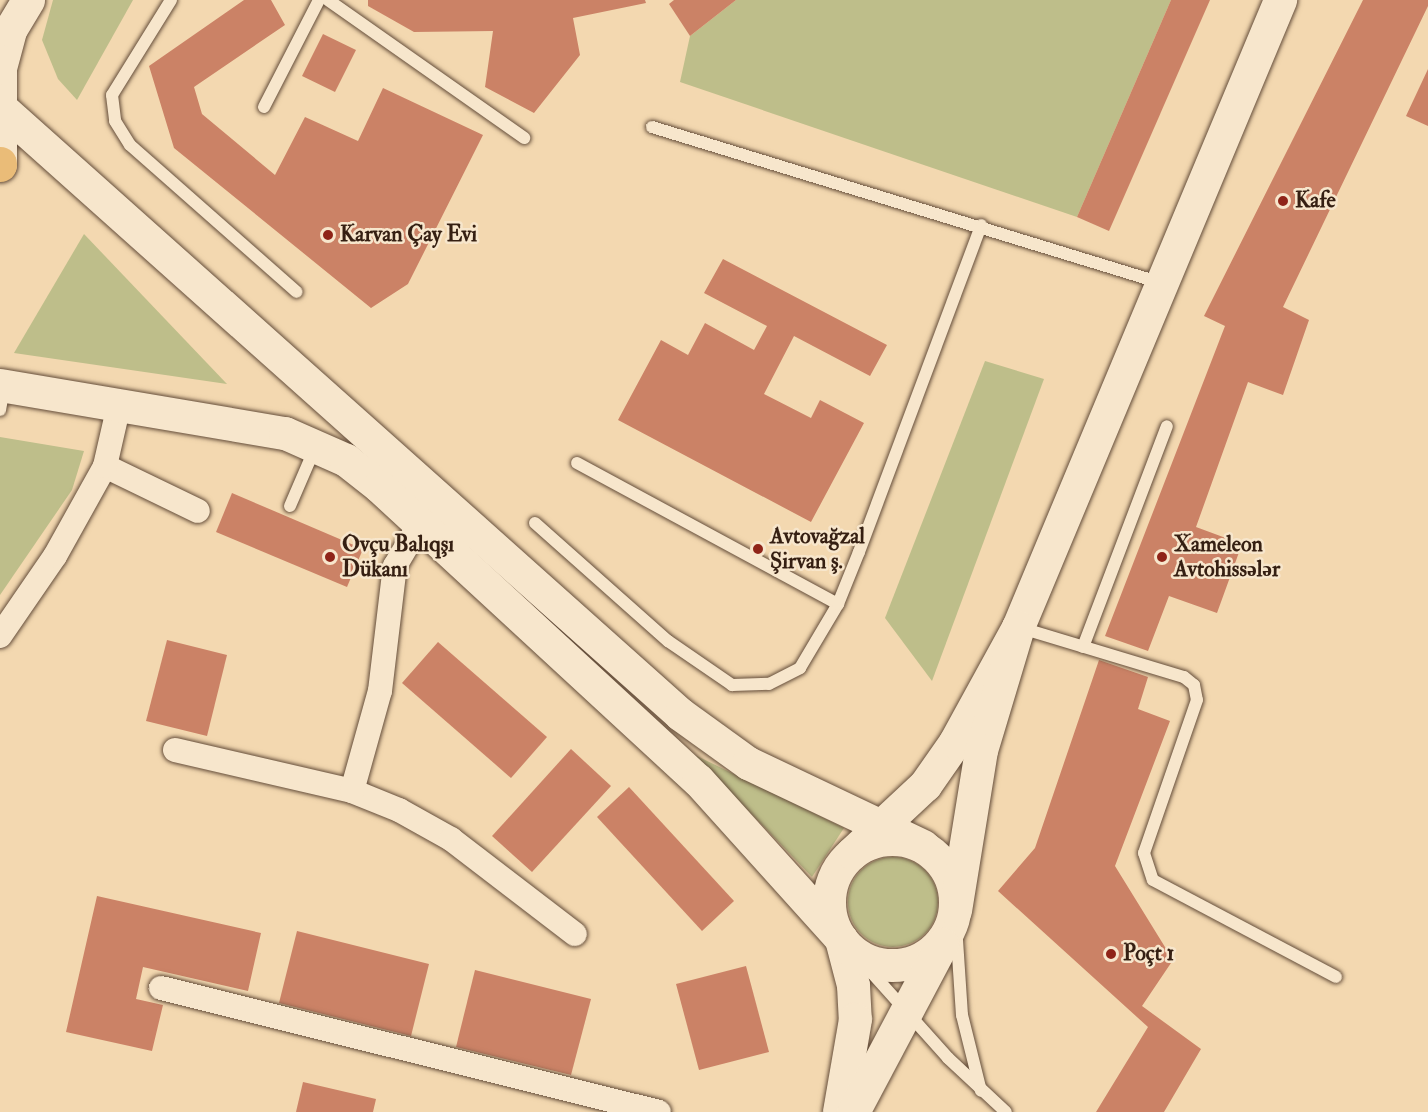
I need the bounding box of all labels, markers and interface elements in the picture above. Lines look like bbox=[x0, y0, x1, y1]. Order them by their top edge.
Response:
place label: Kafe bbox=[1295, 188, 1336, 214]
marker: Kafe bbox=[1276, 194, 1290, 208]
place label: Karvan Çay Evi bbox=[340, 222, 477, 248]
marker: Karvan Çay Evi bbox=[321, 228, 335, 242]
place label: Avtovağzal Şirvan ş. bbox=[770, 523, 865, 574]
place label: Ovçu Balıqşı Dükanı bbox=[342, 531, 454, 582]
place label: Xameleon Avtohissələr bbox=[1174, 531, 1280, 582]
marker: Avtovağzal Şirvan ş. bbox=[751, 542, 765, 556]
marker: Ovçu Balıqşı Dükanı bbox=[323, 550, 337, 564]
marker: Xameleon Avtohissələr bbox=[1155, 550, 1169, 564]
place label: Poçt 1 bbox=[1123, 941, 1174, 967]
marker: Poçt 1 bbox=[1104, 947, 1118, 961]

